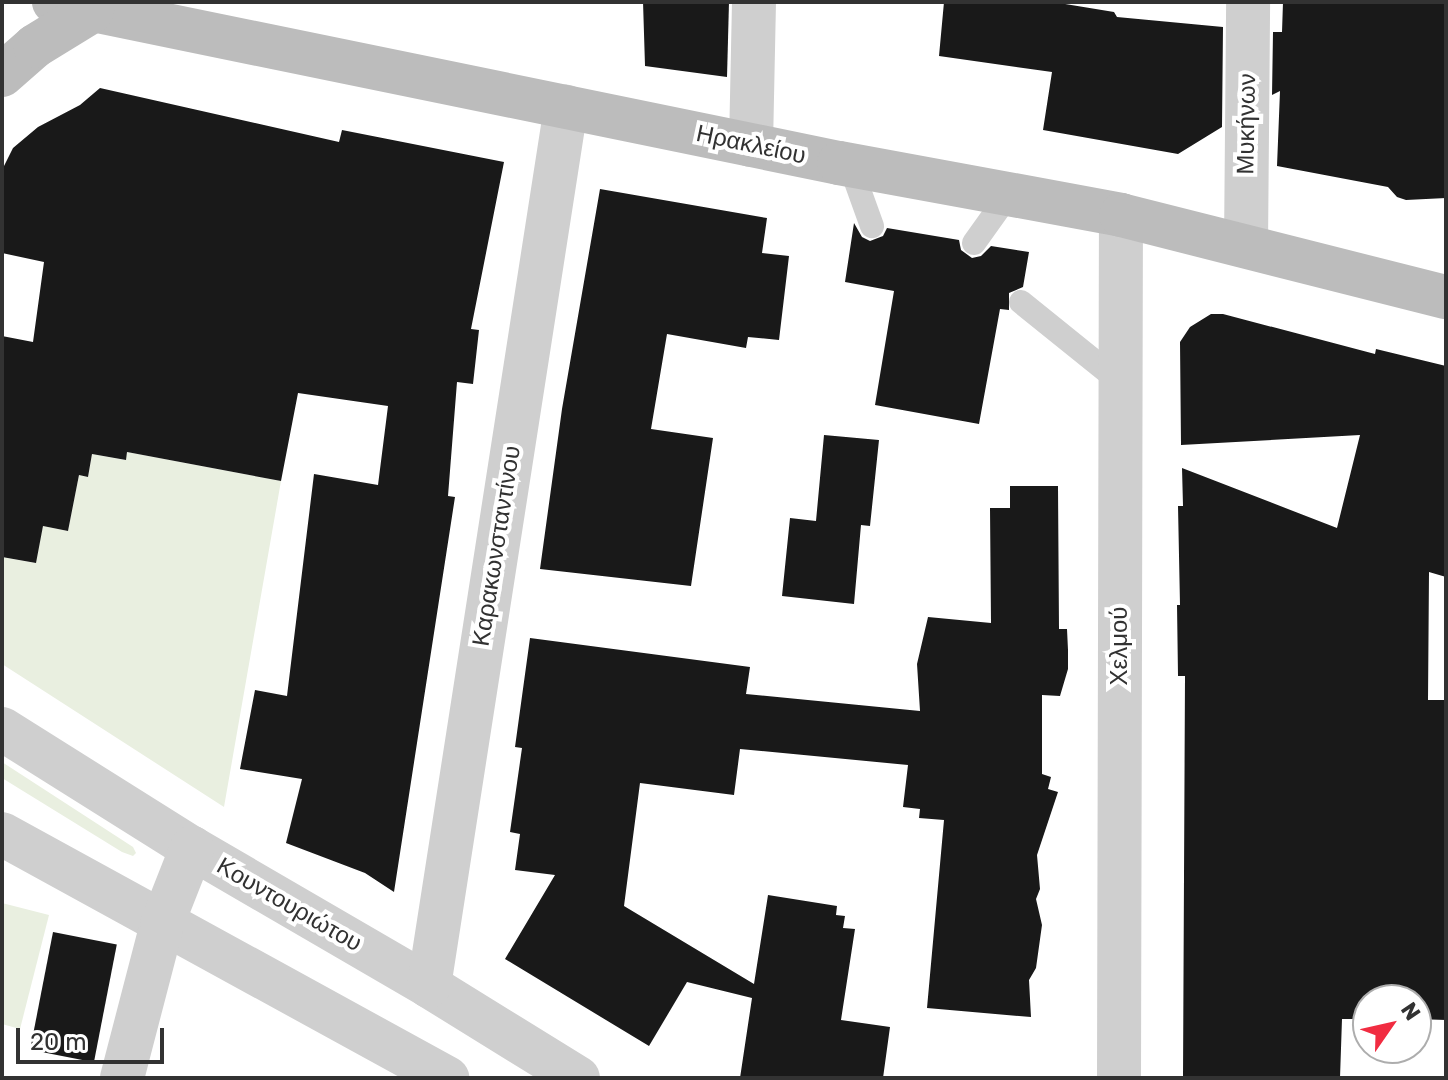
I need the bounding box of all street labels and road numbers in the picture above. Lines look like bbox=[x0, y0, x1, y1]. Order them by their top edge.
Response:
street label: Μυκήνων bbox=[1232, 73, 1262, 175]
street label: Ηρακλείου bbox=[694, 119, 808, 171]
street label: Καρακωνσταντίνου bbox=[467, 444, 527, 648]
street label: Χελμού bbox=[1106, 606, 1134, 686]
street label: Κουντουριώτου bbox=[211, 852, 367, 958]

